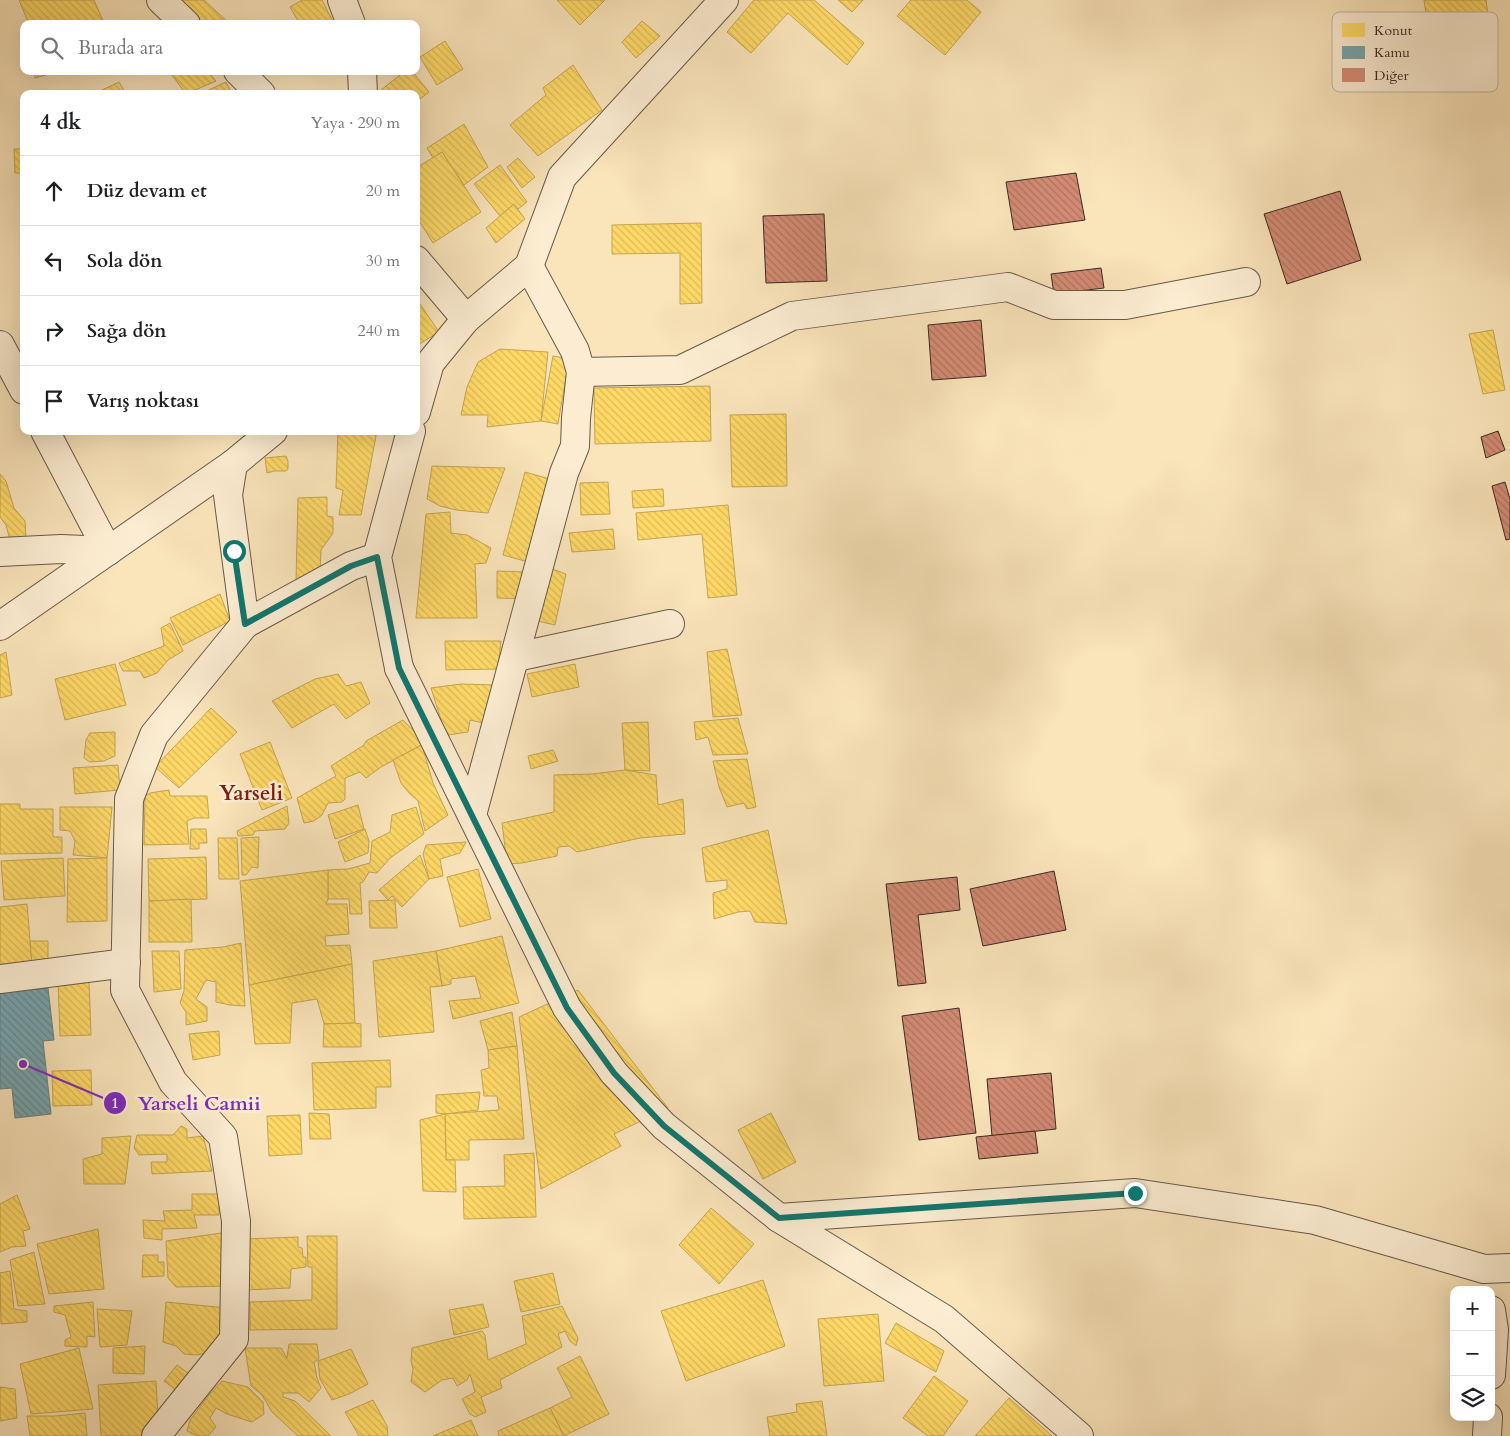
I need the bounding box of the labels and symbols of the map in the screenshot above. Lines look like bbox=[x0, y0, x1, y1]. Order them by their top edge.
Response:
legend bbox=[1332, 12, 1498, 92]
text: Konut bbox=[1374, 21, 1413, 40]
text: Kamu bbox=[1374, 43, 1410, 62]
text: Diğer bbox=[1374, 66, 1410, 85]
route start bbox=[223, 540, 246, 563]
district label: Yarseli bbox=[219, 779, 283, 808]
callout: Yarseli Camii bbox=[102, 1086, 270, 1121]
text: Yarseli Camii bbox=[137, 1090, 261, 1117]
text: 1 bbox=[111, 1093, 119, 1113]
route end bbox=[1124, 1182, 1147, 1205]

